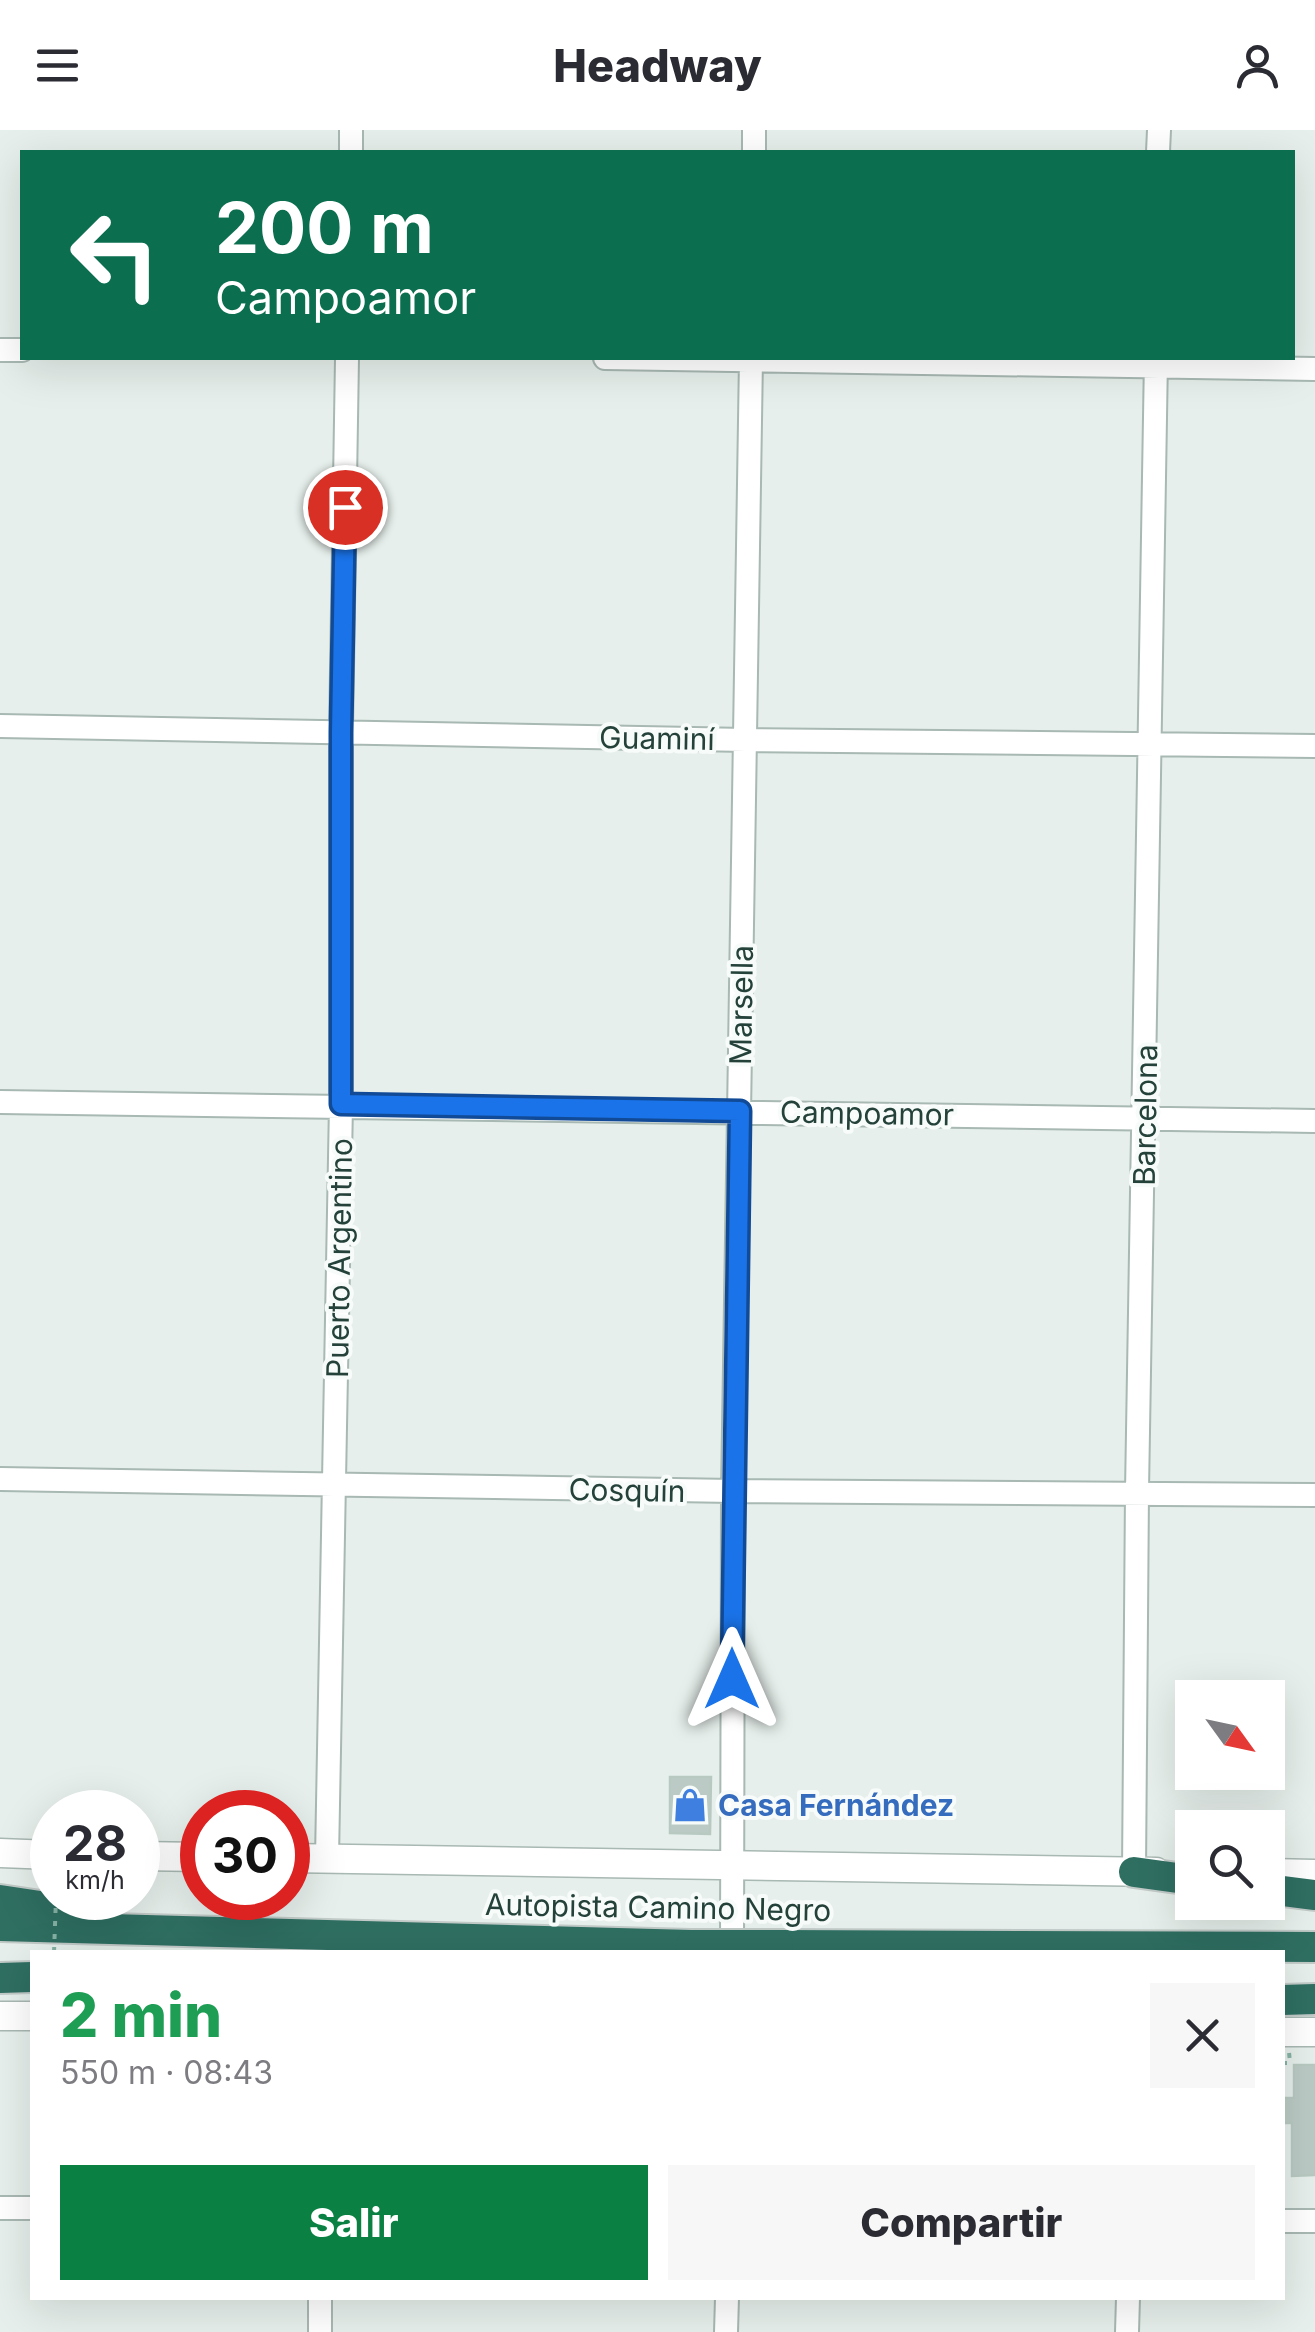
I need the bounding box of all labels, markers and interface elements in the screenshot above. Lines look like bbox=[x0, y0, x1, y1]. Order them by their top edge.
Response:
icon: menu bbox=[30, 38, 85, 93]
text: Headway bbox=[553, 38, 762, 93]
icon: person bbox=[1230, 38, 1285, 93]
text: 200 m bbox=[215, 185, 434, 270]
icon: left bbox=[50, 190, 180, 320]
text: Campoamor bbox=[215, 270, 476, 325]
pin bbox=[303, 465, 388, 550]
icon: arrive bbox=[318, 480, 373, 535]
street label: Guaminí bbox=[599, 719, 716, 757]
street label: Marsella bbox=[722, 945, 760, 1065]
street label: Barcelona bbox=[1126, 1044, 1164, 1186]
street label: Campoamor bbox=[780, 1093, 954, 1133]
street label: Puerto Argentino bbox=[319, 1138, 359, 1378]
street label: Cosquín bbox=[568, 1471, 686, 1509]
position arrow bbox=[680, 1627, 784, 1731]
north arrow bbox=[1175, 1680, 1285, 1790]
map controls bbox=[1175, 1680, 1285, 1920]
shop icon: Casa Fernández bbox=[671, 1786, 709, 1824]
place label: Casa Fernández bbox=[718, 1787, 954, 1823]
speed limit sign: 30 bbox=[180, 1790, 310, 1920]
button: search bbox=[1175, 1810, 1285, 1920]
text: 28 bbox=[63, 1813, 127, 1873]
text: km/h bbox=[65, 1865, 125, 1895]
street label: Autopista Camino Negro bbox=[485, 1886, 831, 1928]
text: 2 min bbox=[60, 1979, 222, 2051]
button: close bbox=[1150, 1983, 1255, 2088]
text: 550 m · 08:43 bbox=[60, 2053, 273, 2092]
button: Salir bbox=[60, 2165, 648, 2280]
button: Compartir bbox=[668, 2165, 1255, 2280]

